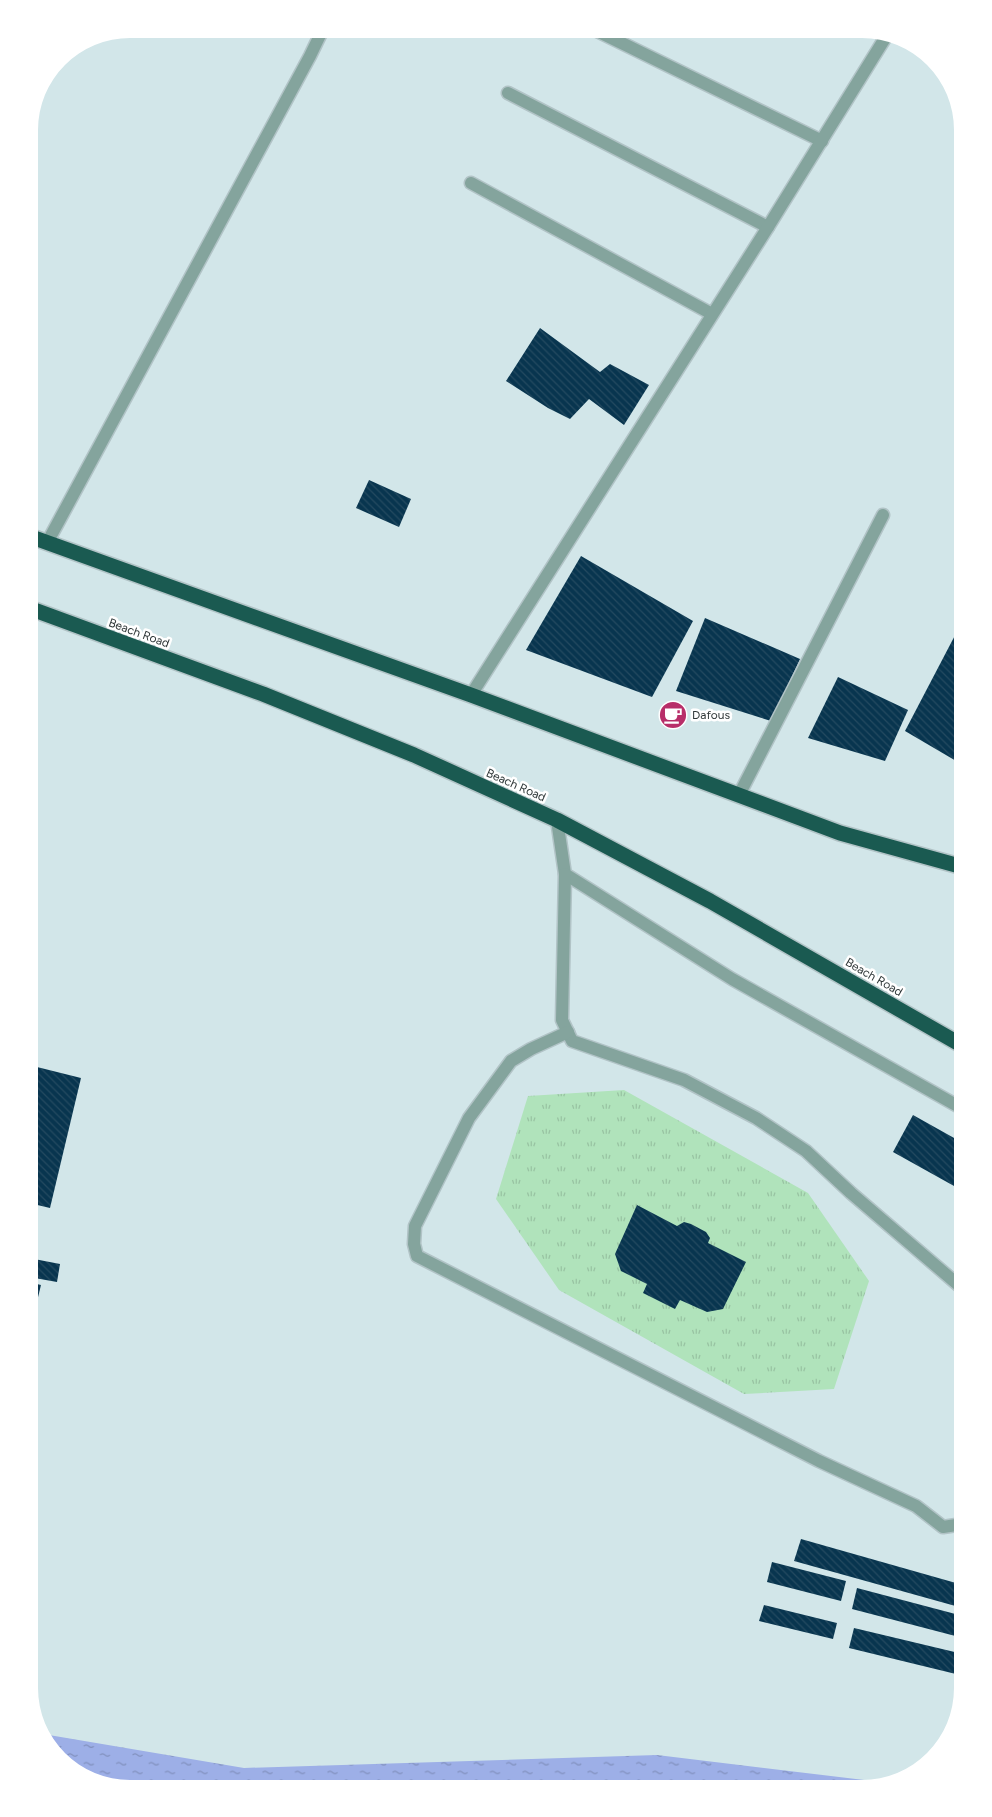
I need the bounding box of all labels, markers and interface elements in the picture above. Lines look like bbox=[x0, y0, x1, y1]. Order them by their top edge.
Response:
street label: Beach Road bbox=[107, 616, 171, 650]
cafe icon: Dafous bbox=[658, 700, 688, 730]
place label: Dafous bbox=[692, 708, 730, 722]
street label: Beach Road bbox=[484, 766, 548, 804]
street label: Beach Road bbox=[843, 955, 905, 999]

